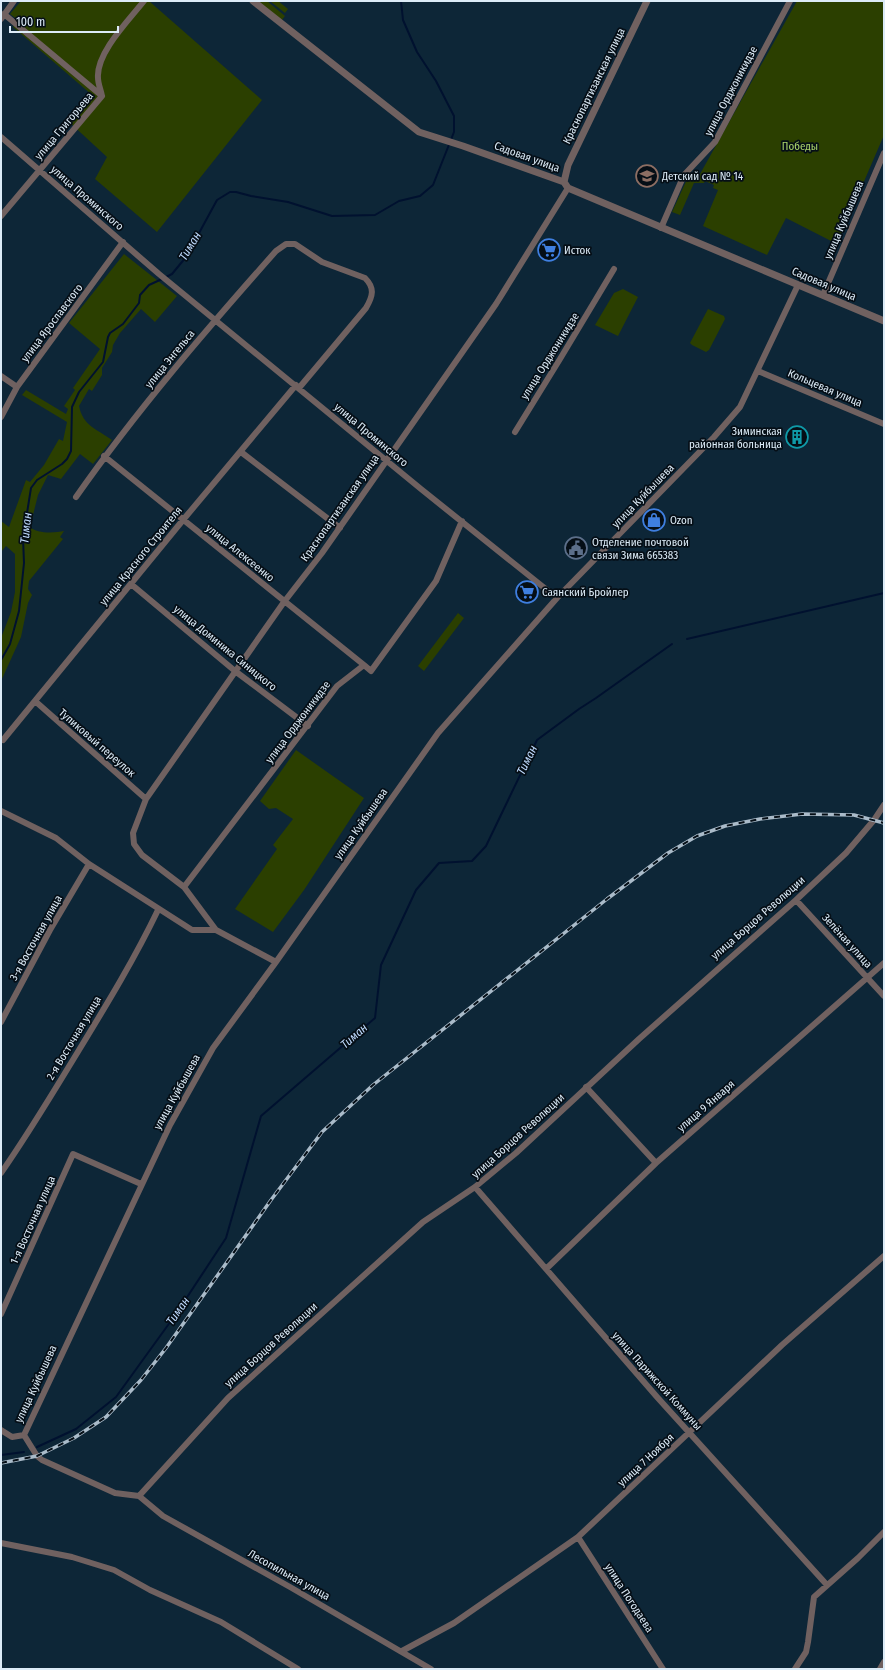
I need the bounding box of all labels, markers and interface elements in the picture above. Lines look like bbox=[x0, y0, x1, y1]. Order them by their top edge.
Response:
scale bar bbox=[10, 8, 118, 34]
text: 100 m bbox=[16, 15, 45, 29]
street label: Краснопартизанская улица bbox=[560, 26, 628, 146]
street label: улица Орджоникидзе bbox=[702, 44, 760, 138]
street label: улица Григорьева bbox=[32, 90, 96, 162]
street label: Садовая улица bbox=[493, 139, 561, 175]
park label: Победы bbox=[782, 140, 818, 153]
street label: улица Проминского bbox=[48, 163, 126, 233]
school or university icon: Детский сад № 14 bbox=[634, 163, 660, 189]
place label: Детский сад № 14 bbox=[661, 170, 744, 183]
street label: улица Куйбышева bbox=[822, 179, 866, 261]
water label: Тиман bbox=[176, 229, 204, 263]
supermarket icon: Исток bbox=[536, 237, 562, 263]
place label: Исток bbox=[564, 244, 591, 257]
street label: Садовая улица bbox=[790, 265, 858, 303]
street label: улица Ярославского bbox=[18, 281, 86, 365]
street label: улица Орджоникидзе bbox=[518, 310, 582, 402]
street label: улица Энгельса bbox=[142, 327, 198, 391]
street label: Кольцевая улица bbox=[786, 366, 864, 410]
street label: улица Проминского bbox=[332, 400, 411, 470]
building icon: Зиминская районная больница bbox=[784, 424, 810, 450]
place label: Зиминская районная больница bbox=[689, 425, 782, 451]
street label: Краснопартизанская улица bbox=[298, 452, 382, 564]
street label: улица Куйбышева bbox=[609, 461, 677, 531]
street label: улица Красного Строителя bbox=[97, 504, 185, 608]
shop icon: Ozon bbox=[641, 507, 667, 533]
water label: Тиман bbox=[17, 512, 35, 544]
place label: Ozon bbox=[670, 514, 693, 527]
street label: улица Алексеенко bbox=[203, 521, 277, 585]
public building icon: Отделение почтовой связи Зима 665383 bbox=[563, 535, 589, 561]
place label: Отделение почтовой связи Зима 665383 bbox=[592, 536, 689, 562]
supermarket icon: Саянский Бройлер bbox=[514, 579, 540, 605]
place label: Саянский Бройлер bbox=[542, 586, 629, 599]
street label: улица Доминика Синицкого bbox=[171, 602, 279, 694]
street label: улица Орджоникидзе bbox=[263, 678, 333, 766]
street label: Тупиковый переулок bbox=[56, 706, 139, 780]
water label: Тиман bbox=[514, 743, 540, 777]
street label: улица Куйбышева bbox=[332, 786, 390, 862]
street label: улица Борцов Революции bbox=[708, 874, 808, 962]
street label: 3-я Восточная улица bbox=[7, 893, 65, 983]
street label: Зелёная улица bbox=[819, 911, 875, 971]
street label: 2-я Восточная улица bbox=[44, 994, 104, 1082]
water label: Тиман bbox=[338, 1021, 370, 1051]
street label: улица Куйбышева bbox=[151, 1052, 203, 1132]
street label: улица 9 Января bbox=[675, 1077, 737, 1135]
street label: улица Борцов Революции bbox=[469, 1091, 567, 1181]
street label: 1-я Восточная улица bbox=[8, 1174, 58, 1266]
water label: Тиман bbox=[163, 1294, 193, 1328]
street label: улица Борцов Революции bbox=[222, 1300, 320, 1390]
street label: улица Парижской Коммуны bbox=[609, 1329, 705, 1433]
street label: улица Куйбышева bbox=[12, 1343, 60, 1425]
street label: улица 7 Ноября bbox=[615, 1431, 677, 1489]
street label: Лесопильная улица bbox=[246, 1547, 332, 1603]
street label: улица Погодаева bbox=[602, 1561, 656, 1635]

